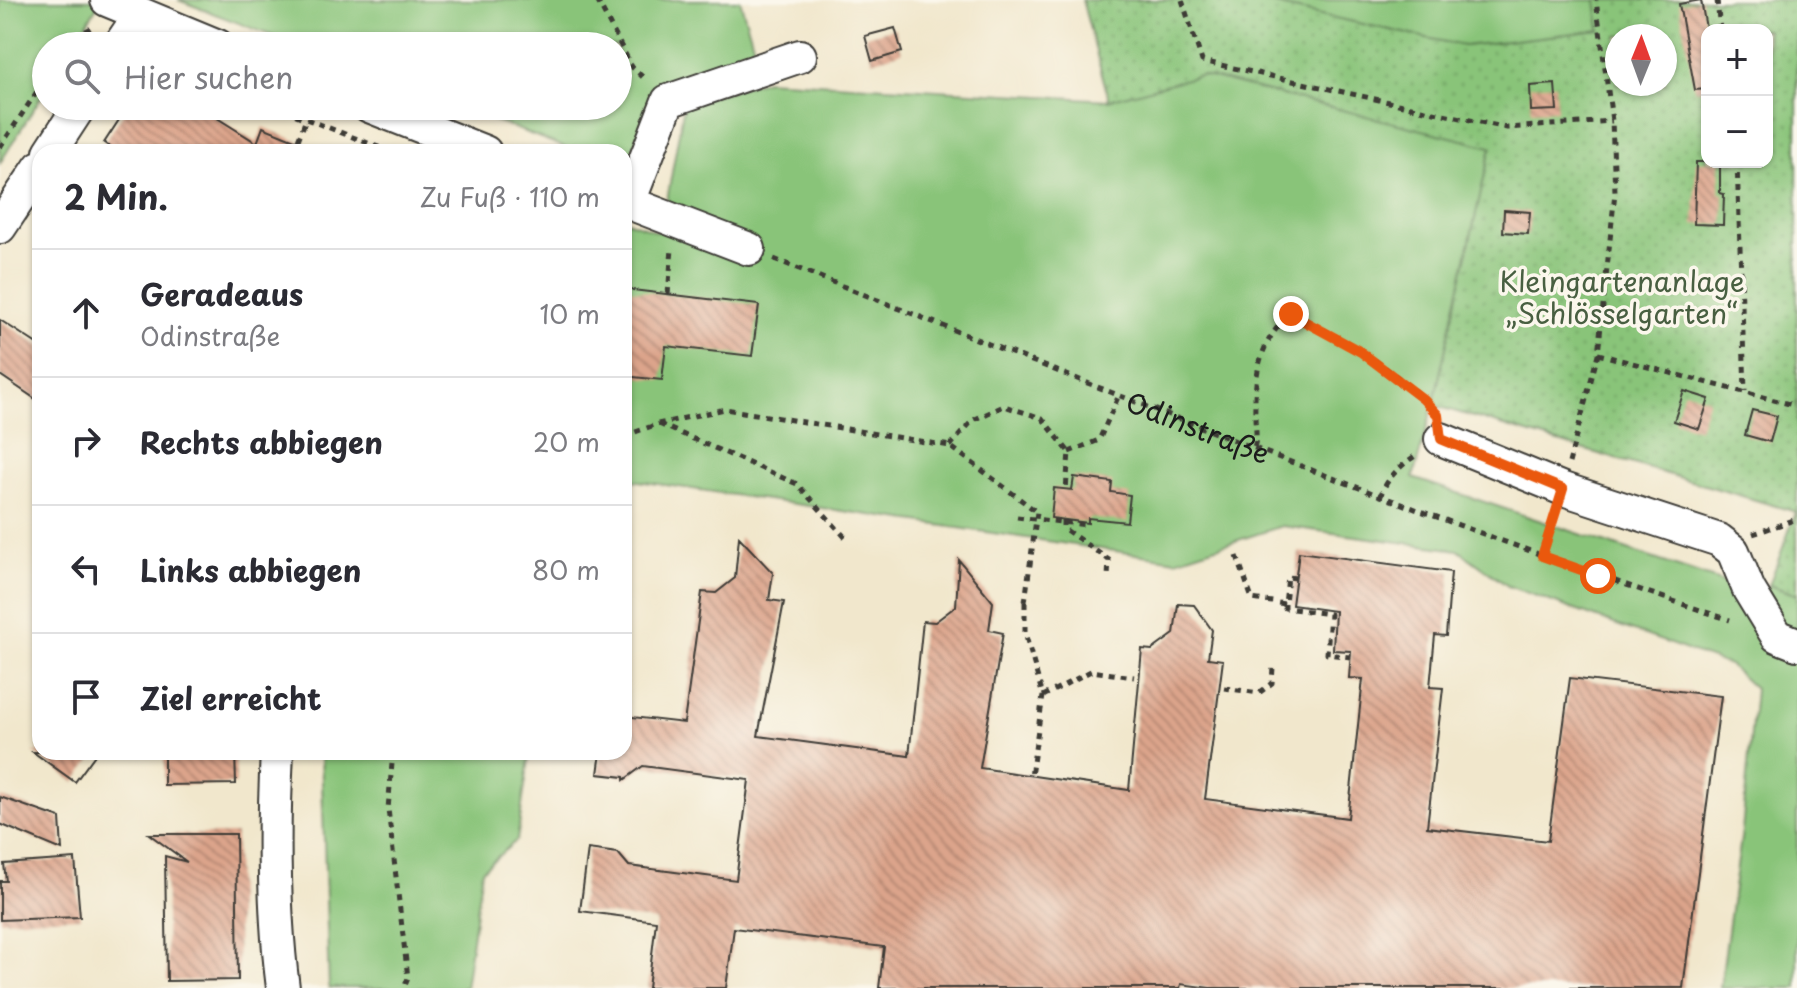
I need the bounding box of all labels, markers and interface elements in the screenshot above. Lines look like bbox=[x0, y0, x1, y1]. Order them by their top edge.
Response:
north arrow bbox=[1605, 24, 1677, 96]
map controls bbox=[1701, 24, 1773, 168]
button: + bbox=[1701, 24, 1773, 96]
search box bbox=[32, 32, 632, 120]
icon: search bbox=[60, 54, 104, 98]
text: Hier suchen bbox=[124, 54, 293, 99]
button: − bbox=[1701, 96, 1773, 168]
text: 2 Min. bbox=[64, 170, 168, 222]
text: Zu Fuß · 110 m bbox=[420, 177, 600, 216]
park label: Kleingartenanlage „Schlösselgarten“ bbox=[1499, 259, 1745, 334]
text: Geradeaus bbox=[140, 271, 303, 316]
icon: ahead bbox=[64, 291, 108, 335]
text: 10 m bbox=[539, 294, 600, 333]
route end bbox=[1273, 296, 1309, 332]
text: Odinstraße bbox=[140, 316, 280, 355]
street label: Odinstraße bbox=[1120, 379, 1276, 474]
icon: right bbox=[64, 419, 108, 463]
text: Rechts abbiegen bbox=[140, 419, 383, 464]
text: 20 m bbox=[533, 422, 600, 461]
icon: left bbox=[64, 547, 108, 591]
text: Links abbiegen bbox=[140, 547, 361, 592]
text: 80 m bbox=[532, 550, 600, 589]
route start bbox=[1580, 558, 1616, 594]
icon: arrive bbox=[64, 675, 108, 719]
text: Ziel erreicht bbox=[140, 675, 322, 720]

